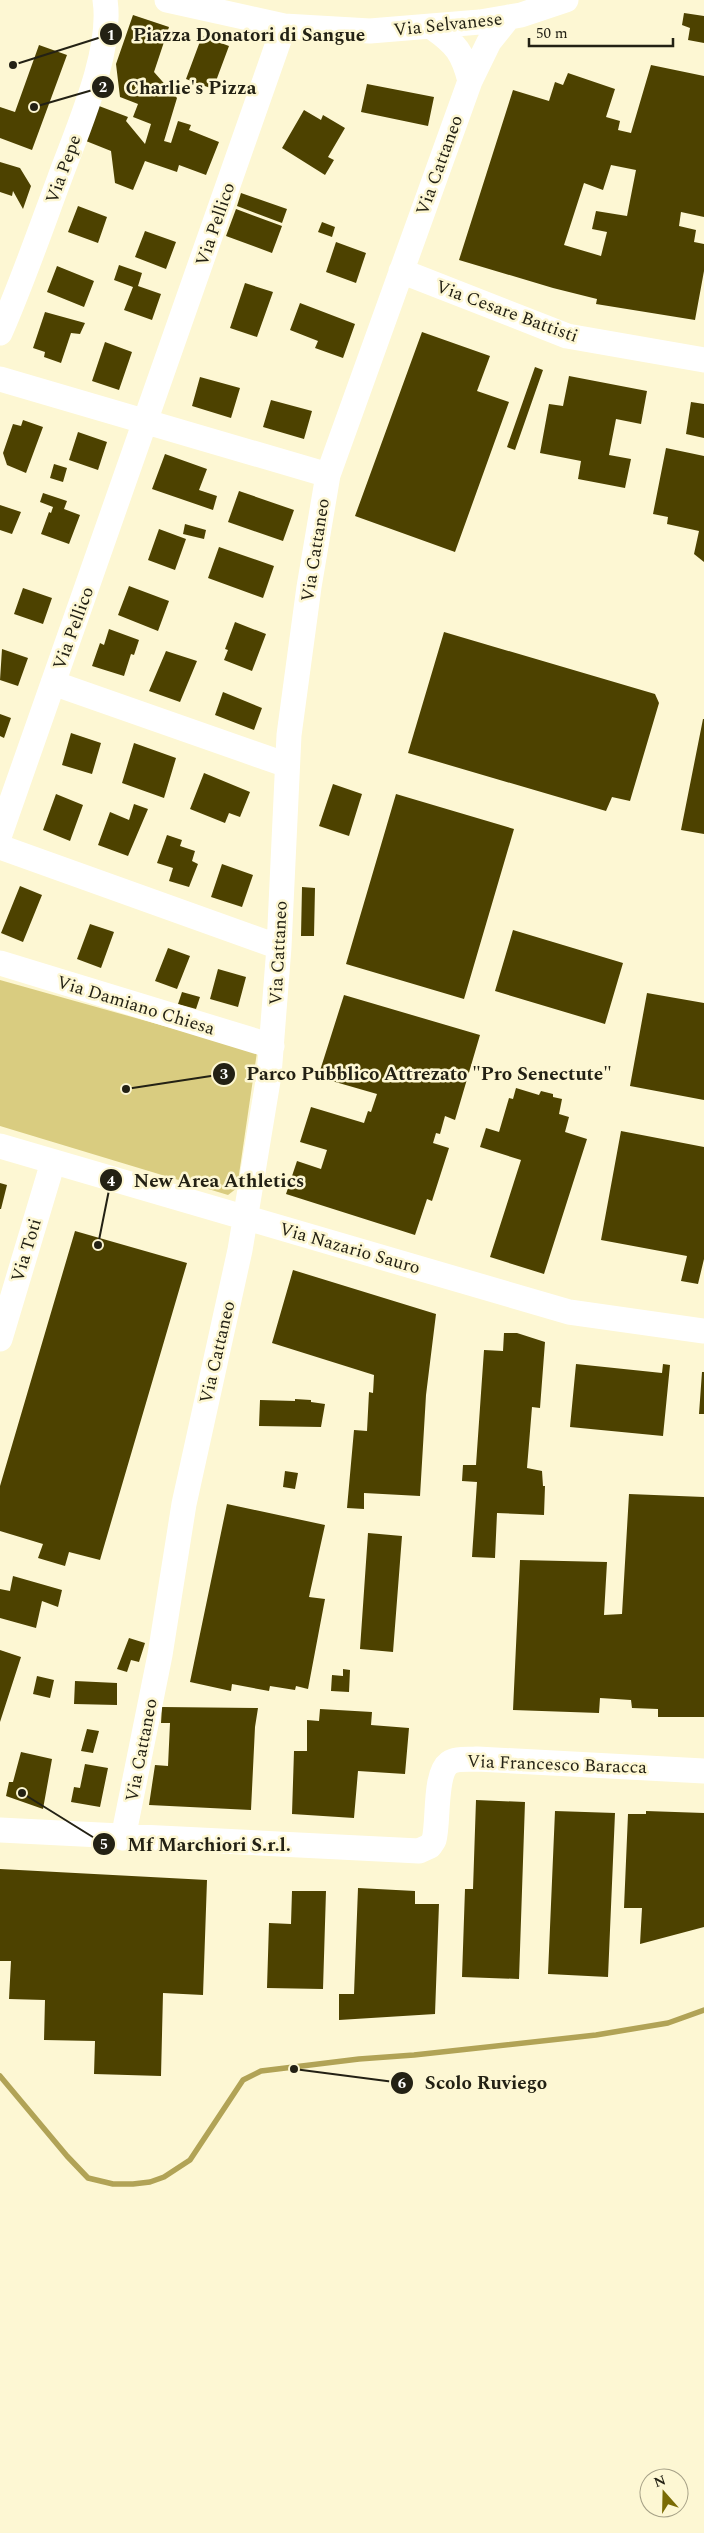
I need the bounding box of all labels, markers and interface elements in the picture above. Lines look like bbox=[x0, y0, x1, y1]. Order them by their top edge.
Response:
street label: Via Selvanese bbox=[392, 5, 504, 44]
scale bar bbox=[529, 15, 673, 47]
callout: Piazza Donatori di Sangue bbox=[98, 17, 375, 51]
text: Piazza Donatori di Sangue bbox=[133, 21, 365, 50]
text: 50 m bbox=[536, 22, 568, 45]
text: 1 bbox=[107, 24, 115, 47]
callout: Charlie's Pizza bbox=[90, 70, 266, 104]
text: Charlie's Pizza bbox=[126, 74, 257, 103]
text: 2 bbox=[99, 76, 107, 99]
street label: Via Cattaneo bbox=[409, 111, 470, 219]
street label: Via Pepe bbox=[39, 131, 88, 207]
street label: Via Pellico bbox=[189, 179, 242, 270]
street label: Via Cesare Battisti bbox=[432, 273, 582, 350]
street label: Via Cattaneo bbox=[294, 496, 337, 604]
street label: Via Pellico bbox=[46, 583, 101, 674]
street label: Via Cattaneo bbox=[262, 900, 295, 1006]
street label: Via Damiano Chiesa bbox=[54, 969, 218, 1042]
callout: Parco Pubblico Attrezato "Pro Senectute" bbox=[211, 1057, 622, 1091]
text: Parco Pubblico Attrezato "Pro Senectute" bbox=[246, 1060, 612, 1089]
text: 3 bbox=[220, 1063, 228, 1086]
callout: New Area Athletics bbox=[99, 1163, 314, 1197]
text: New Area Athletics bbox=[134, 1167, 304, 1196]
text: 4 bbox=[107, 1170, 116, 1193]
street label: Via Toti bbox=[4, 1215, 49, 1285]
street label: Via Nazario Sauro bbox=[276, 1215, 423, 1281]
street label: Via Cattaneo bbox=[193, 1298, 242, 1406]
street label: Via Cattaneo bbox=[118, 1696, 165, 1804]
street label: Via Francesco Baracca bbox=[466, 1748, 648, 1781]
callout: Mf Marchiori S.r.l. bbox=[92, 1827, 301, 1861]
text: Mf Marchiori S.r.l. bbox=[127, 1831, 291, 1860]
text: 5 bbox=[100, 1833, 108, 1856]
callout: Scolo Ruviego bbox=[390, 2066, 557, 2100]
text: Scolo Ruviego bbox=[425, 2069, 547, 2098]
text: 6 bbox=[398, 2072, 406, 2095]
north arrow bbox=[639, 2468, 689, 2518]
text: N bbox=[651, 2469, 669, 2493]

